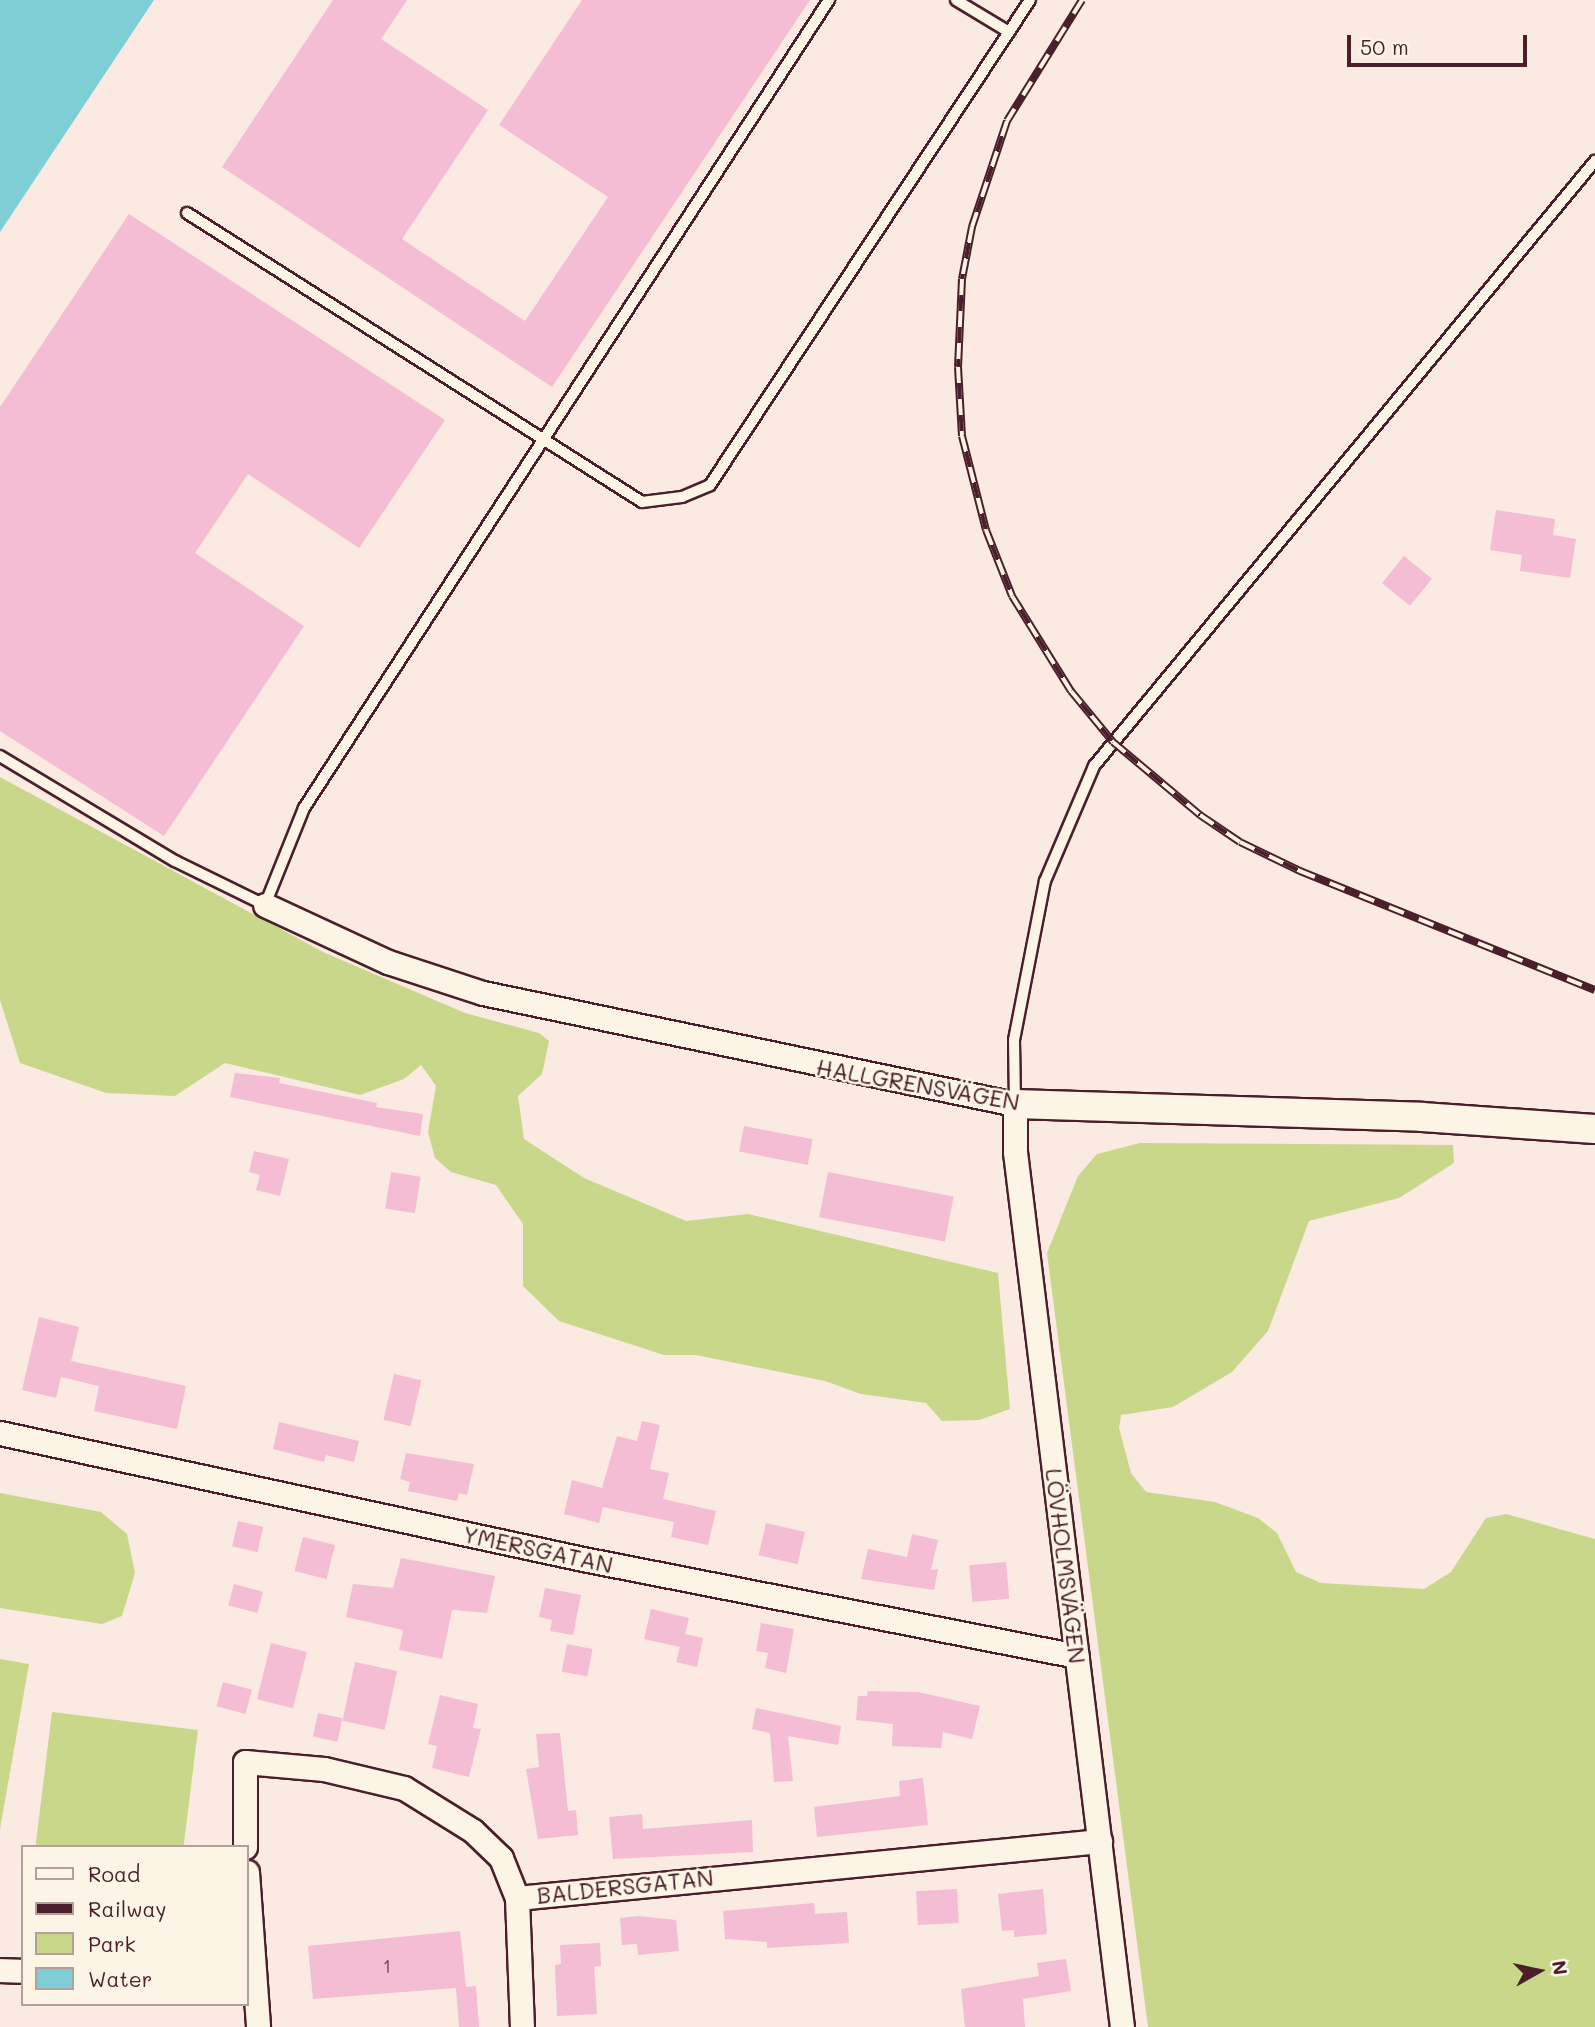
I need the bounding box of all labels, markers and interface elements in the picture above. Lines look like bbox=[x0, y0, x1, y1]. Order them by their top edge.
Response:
scale bar bbox=[1350, 21, 1530, 65]
text: 50 m bbox=[1360, 33, 1409, 60]
street label: HALLGRENSVÄGEN bbox=[814, 1053, 1022, 1115]
street label: LÖVHOLMSVÄGEN bbox=[1040, 1467, 1092, 1665]
street label: YMERSGATAN bbox=[460, 1520, 616, 1578]
legend bbox=[21, 1845, 248, 2006]
text: Road bbox=[88, 1860, 140, 1887]
street label: BALDERSGATAN bbox=[535, 1863, 715, 1909]
text: Railway bbox=[88, 1895, 167, 1922]
text: Park bbox=[88, 1930, 136, 1957]
north arrow bbox=[1504, 1936, 1574, 2006]
house number: 1 bbox=[383, 1955, 391, 1977]
text: N bbox=[1547, 1959, 1574, 1977]
text: Water bbox=[88, 1965, 152, 1992]

